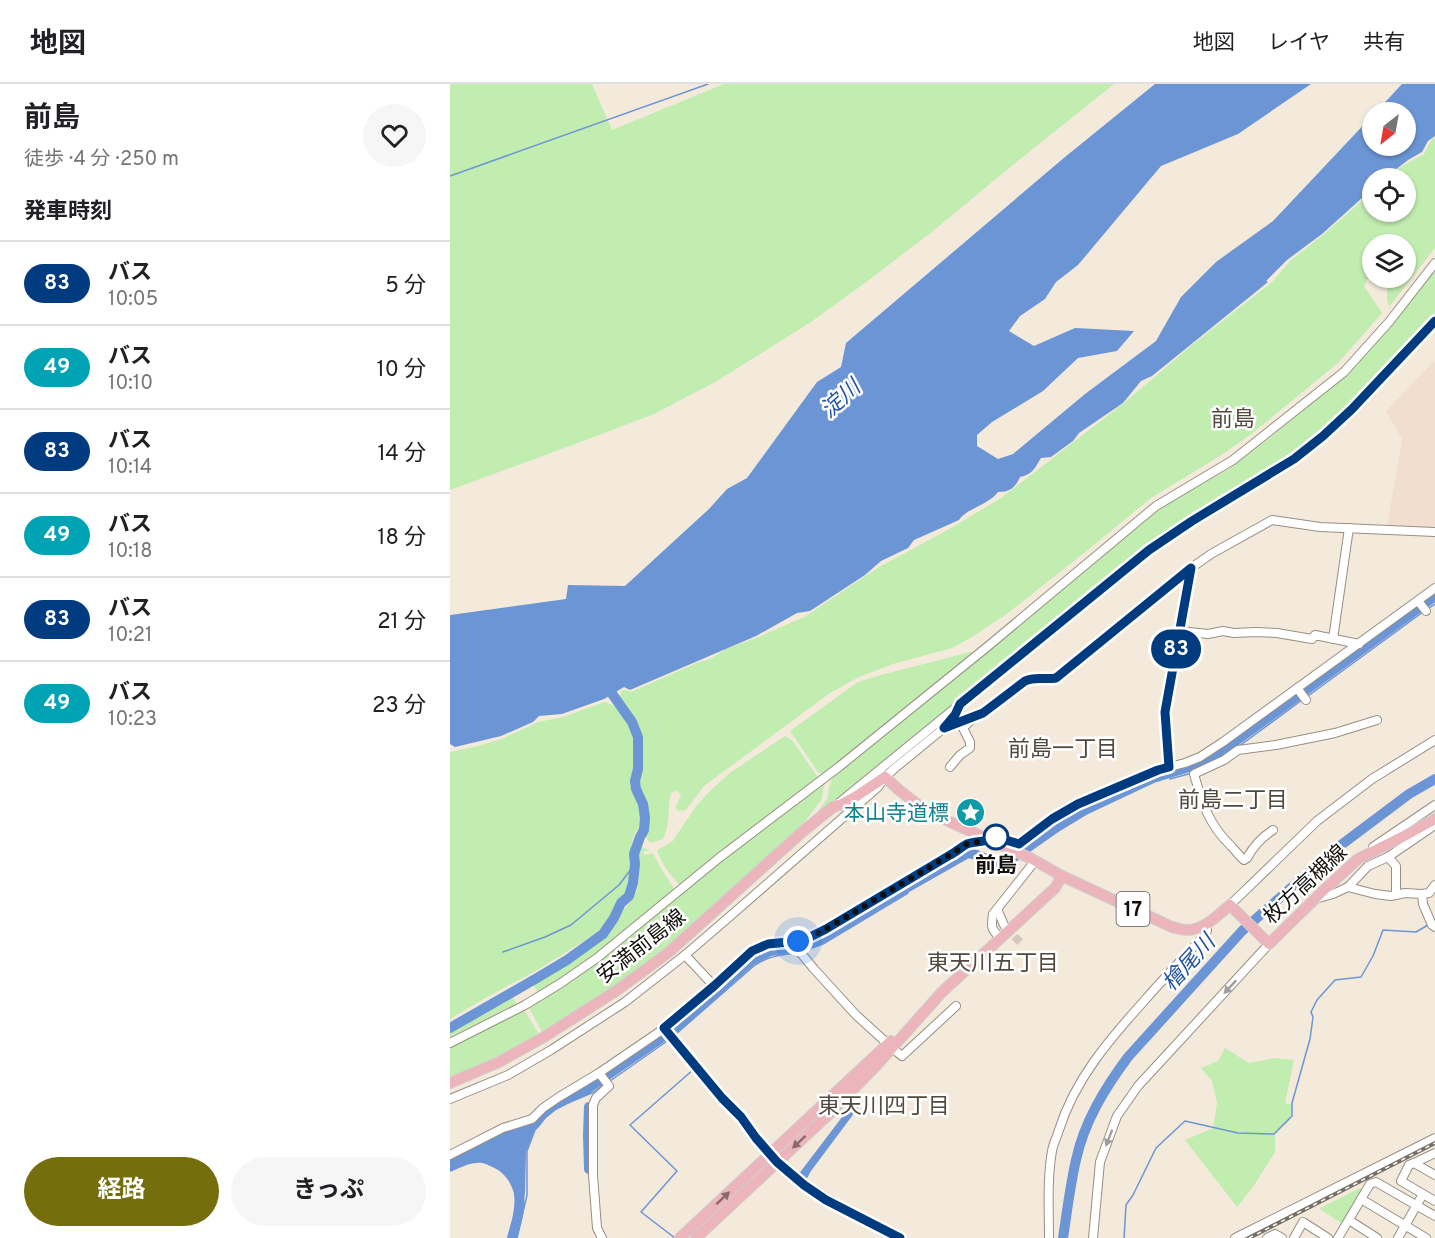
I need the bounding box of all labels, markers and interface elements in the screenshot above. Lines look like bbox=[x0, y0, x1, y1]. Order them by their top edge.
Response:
text: 地図 bbox=[30, 27, 86, 63]
text: 地図 bbox=[1193, 30, 1235, 57]
text: レイヤ bbox=[1268, 30, 1330, 57]
text: 共有 bbox=[1363, 30, 1405, 57]
text: 前島 bbox=[24, 101, 80, 137]
north arrow bbox=[1362, 102, 1416, 156]
map controls bbox=[1362, 102, 1416, 288]
button: heart bbox=[363, 104, 426, 167]
text: 徒歩 · 4 分 · 250 m bbox=[24, 147, 179, 173]
button: locate bbox=[1362, 168, 1416, 222]
text: 発車時刻 bbox=[24, 199, 112, 226]
button: layers bbox=[1362, 234, 1416, 288]
text: バス bbox=[108, 260, 152, 287]
text: 83 bbox=[44, 270, 70, 297]
text: 5 分 bbox=[385, 273, 426, 300]
text: 10:05 bbox=[108, 287, 158, 313]
text: バス bbox=[108, 344, 152, 371]
text: 49 bbox=[44, 354, 70, 381]
text: 10 分 bbox=[377, 357, 426, 384]
text: 10:10 bbox=[108, 371, 153, 397]
water label: 淀川 bbox=[816, 374, 869, 425]
district label: 前島 bbox=[1211, 407, 1255, 434]
text: バス bbox=[108, 428, 152, 455]
text: 83 bbox=[44, 438, 70, 465]
text: 14 分 bbox=[377, 441, 426, 468]
text: 10:14 bbox=[108, 455, 152, 481]
text: バス bbox=[108, 512, 152, 539]
text: 49 bbox=[44, 522, 70, 549]
text: 18 分 bbox=[377, 525, 426, 552]
text: 10:18 bbox=[108, 539, 152, 565]
text: バス bbox=[108, 596, 152, 623]
text: 83 bbox=[44, 606, 70, 633]
text: 21 分 bbox=[377, 609, 426, 636]
text: 10:21 bbox=[108, 623, 153, 649]
line badge: 83 bbox=[1149, 630, 1203, 668]
text: 83 bbox=[1163, 636, 1189, 663]
text: バス bbox=[108, 680, 152, 707]
text: 49 bbox=[44, 690, 70, 717]
text: 23 分 bbox=[372, 693, 426, 720]
text: 10:23 bbox=[108, 707, 157, 733]
district label: 前島一丁目 bbox=[1008, 737, 1118, 764]
district label: 前島二丁目 bbox=[1178, 788, 1288, 815]
place icon: 本山寺道標 bbox=[954, 797, 986, 829]
place label: 本山寺道標 bbox=[844, 801, 949, 828]
marker: 前島 bbox=[983, 824, 1009, 850]
street label: 枚方高槻線 bbox=[1258, 839, 1354, 931]
place label: 前島 bbox=[975, 853, 1017, 880]
road number: 17 bbox=[1116, 892, 1150, 926]
street label: 安満前島線 bbox=[592, 904, 692, 990]
your location bbox=[783, 926, 813, 956]
water label: 檜尾川 bbox=[1158, 929, 1223, 997]
district label: 東天川五丁目 bbox=[927, 951, 1059, 978]
one-way arrow bbox=[1223, 980, 1237, 994]
district label: 東天川四丁目 bbox=[818, 1094, 950, 1121]
one-way arrow bbox=[1104, 1130, 1114, 1148]
one-way arrow bbox=[792, 1135, 807, 1148]
button: 経路 bbox=[24, 1157, 219, 1226]
button: きっぷ bbox=[231, 1157, 426, 1226]
one-way arrow bbox=[715, 1191, 730, 1205]

